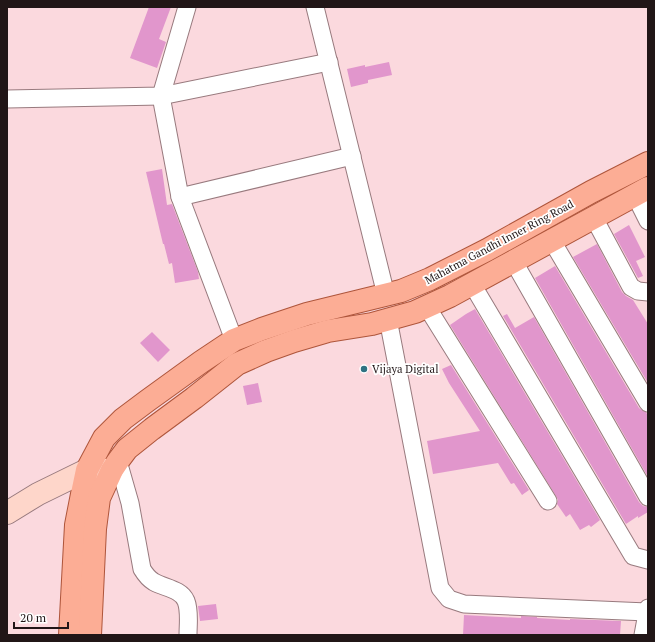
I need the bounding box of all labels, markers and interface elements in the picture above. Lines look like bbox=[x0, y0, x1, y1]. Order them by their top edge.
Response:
street label: Mahatma Gandhi Inner Ring Road bbox=[422, 197, 576, 287]
place label: Vijaya Digital bbox=[372, 362, 438, 376]
marker: Vijaya Digital bbox=[359, 364, 369, 374]
scale bar bbox=[14, 604, 68, 630]
text: 20 m bbox=[20, 610, 47, 625]

